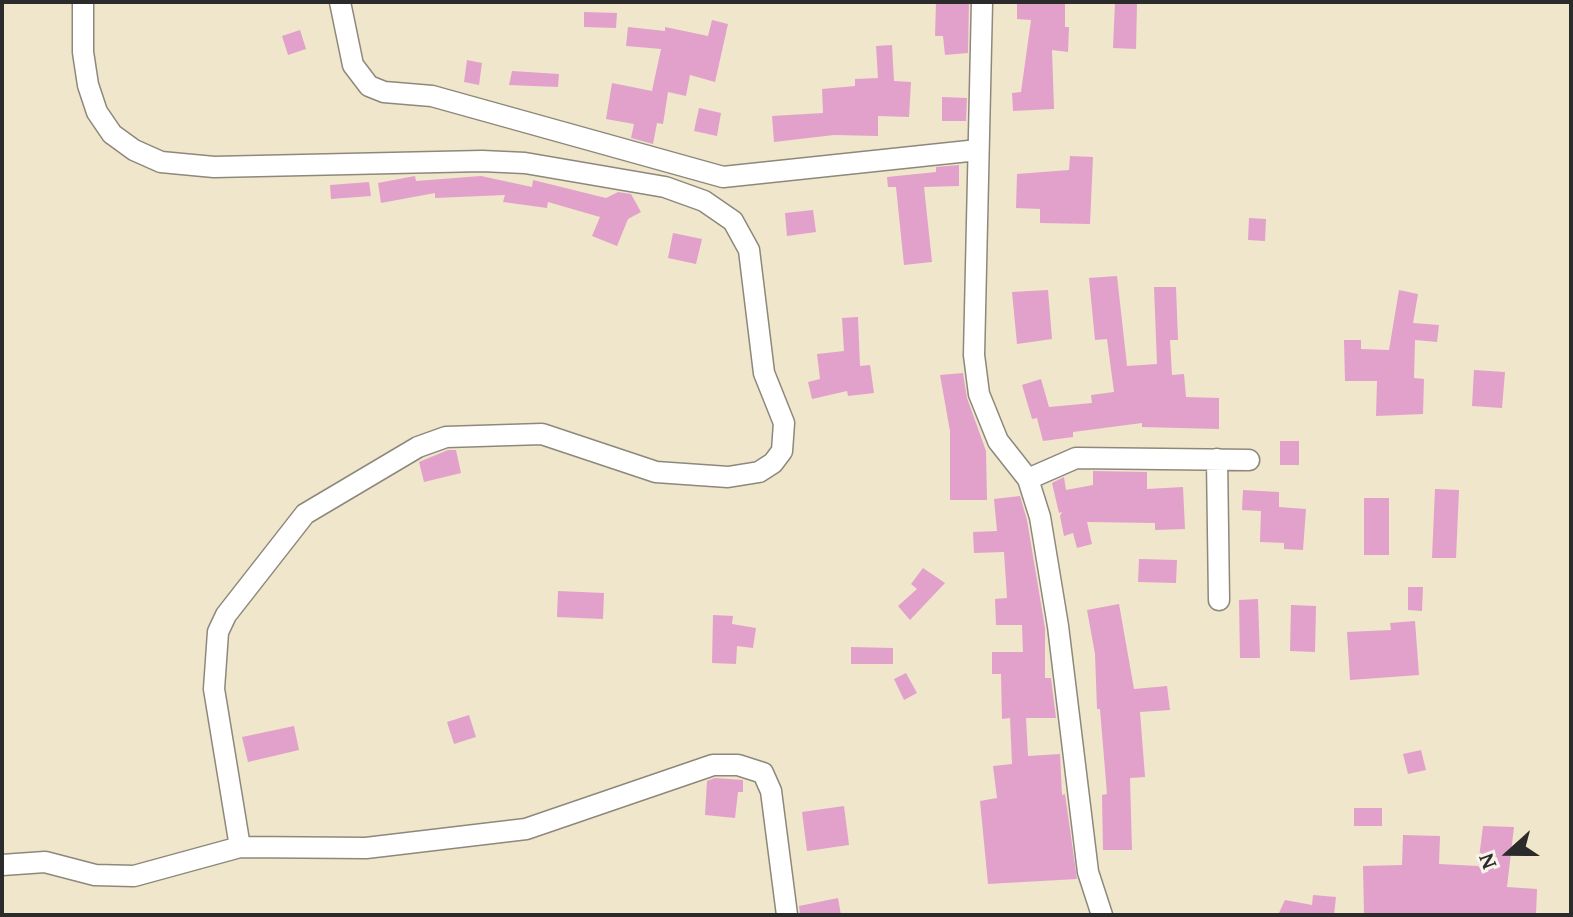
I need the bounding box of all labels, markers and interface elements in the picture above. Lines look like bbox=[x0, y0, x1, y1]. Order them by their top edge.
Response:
north arrow bbox=[1469, 813, 1549, 893]
text: N bbox=[1469, 849, 1504, 874]

